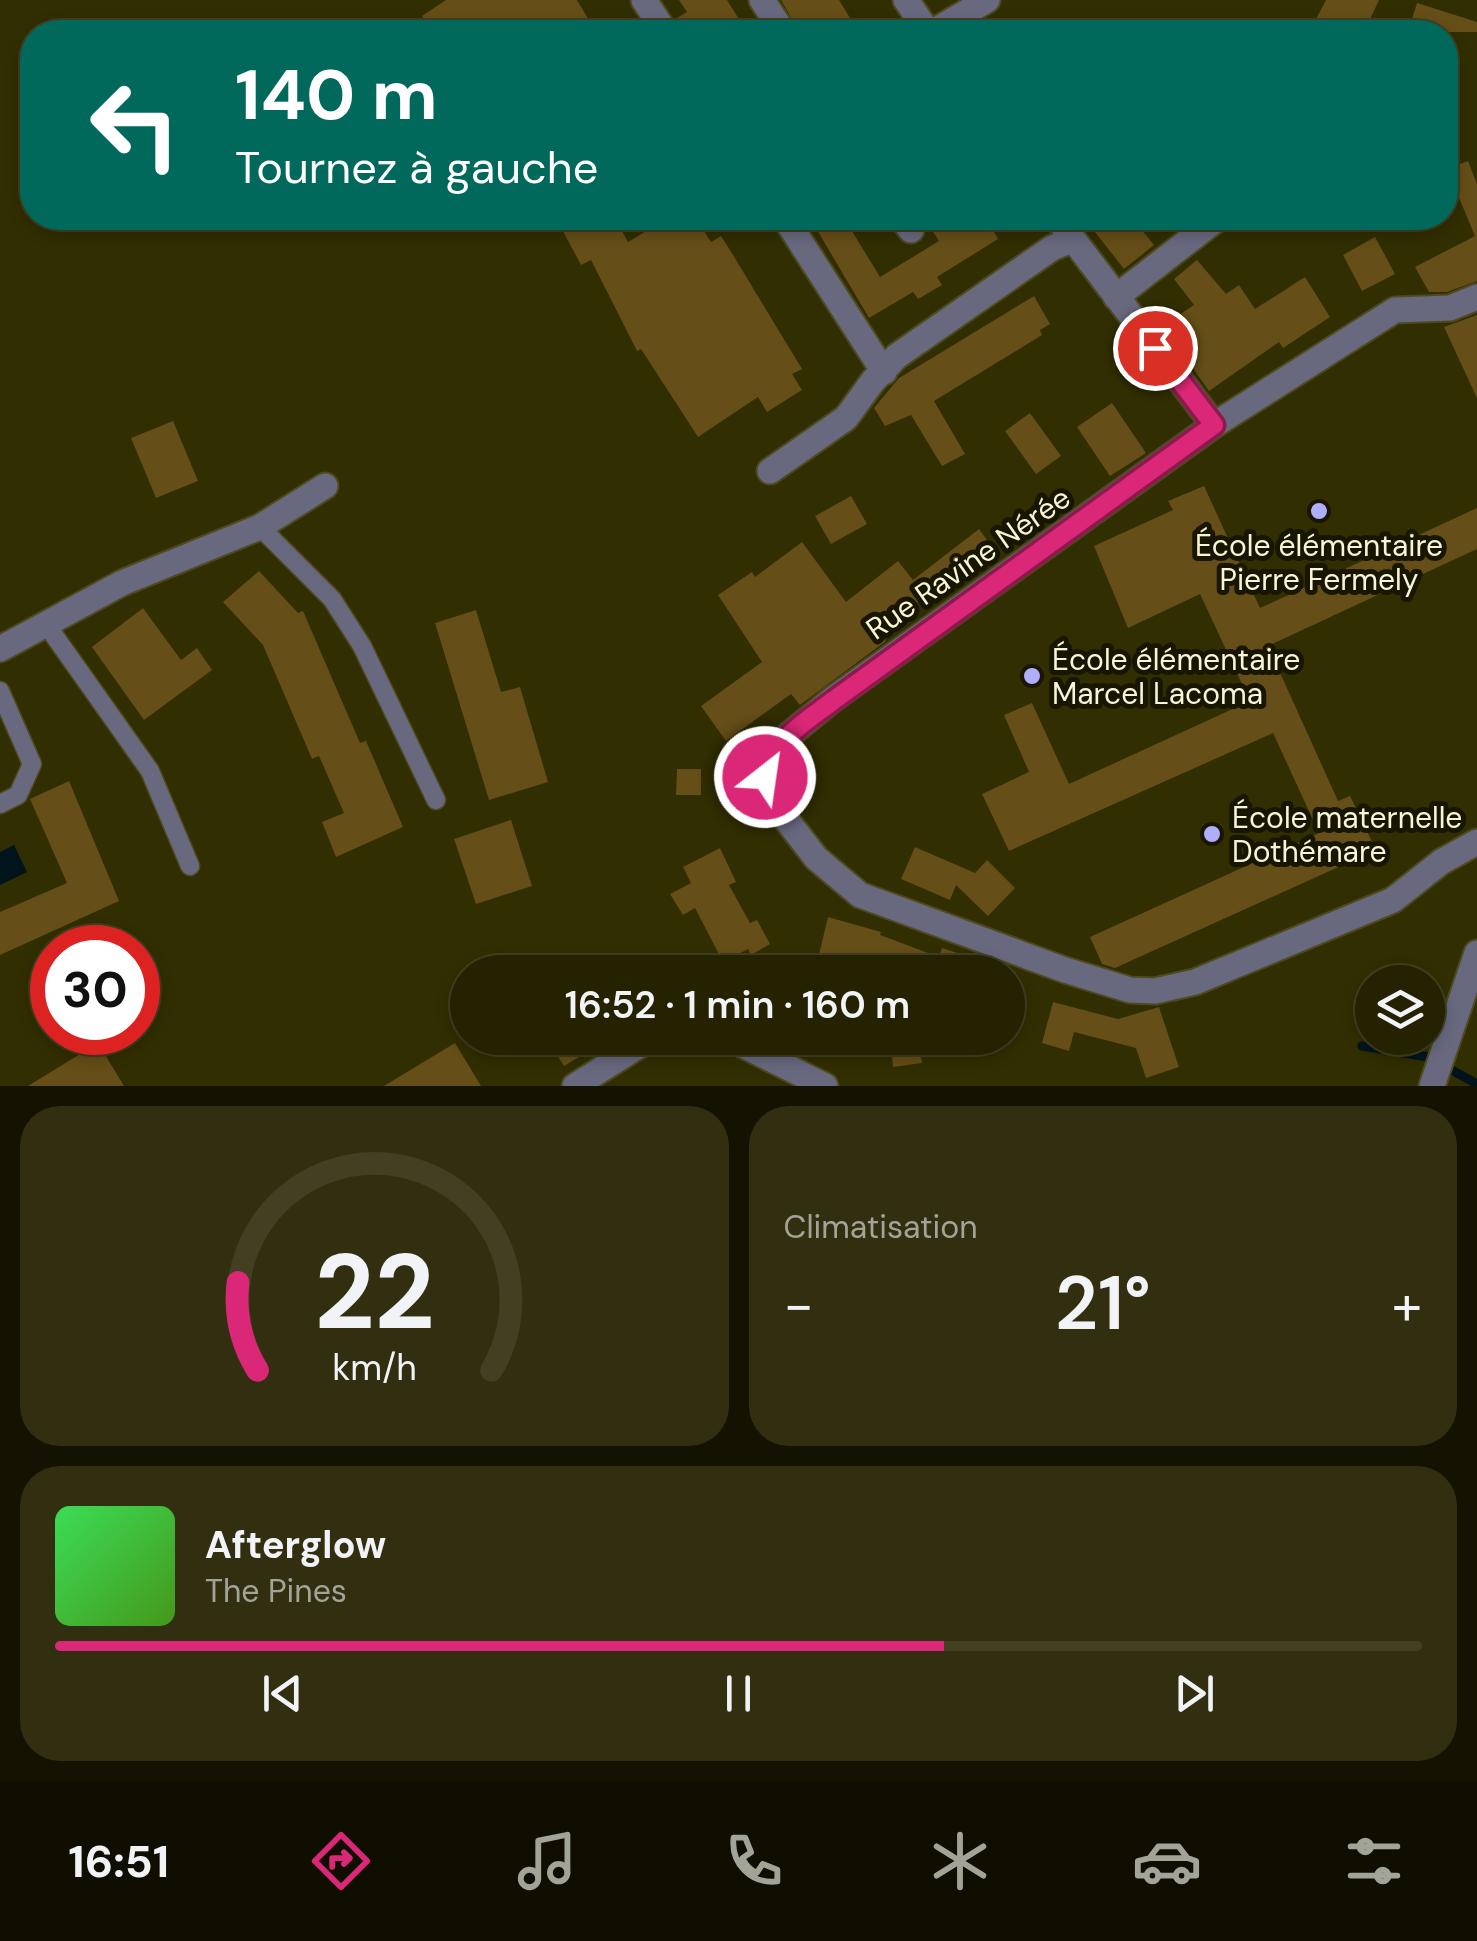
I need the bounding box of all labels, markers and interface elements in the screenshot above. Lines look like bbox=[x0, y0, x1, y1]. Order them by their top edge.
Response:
text: 140 m bbox=[235, 50, 438, 141]
icon: left bbox=[70, 60, 200, 190]
text: Tournez à gauche bbox=[235, 138, 598, 197]
pin bbox=[1113, 306, 1198, 391]
icon: arrive bbox=[1128, 321, 1183, 376]
street label: Rue Ravine Nérée bbox=[858, 478, 1078, 648]
marker: École élémentaire Pierre Fermely bbox=[1308, 500, 1330, 522]
place label: École élémentaire Pierre Fermely bbox=[1195, 526, 1443, 599]
place label: École élémentaire Marcel Lacoma bbox=[1052, 640, 1300, 713]
marker: École élémentaire Marcel Lacoma bbox=[1021, 665, 1043, 687]
position arrow bbox=[713, 725, 817, 829]
place label: École maternelle Dothémare bbox=[1232, 798, 1462, 871]
marker: École maternelle Dothémare bbox=[1201, 823, 1223, 845]
speed limit sign: 30 bbox=[30, 925, 160, 1055]
map controls bbox=[1355, 965, 1445, 1055]
button: layers bbox=[1355, 965, 1445, 1055]
text: 16:52 · 1 min · 160 m bbox=[565, 980, 910, 1030]
text: Climatisation bbox=[784, 1206, 978, 1248]
text: 22 bbox=[314, 1225, 434, 1360]
text: 21° bbox=[1055, 1255, 1151, 1352]
text: − bbox=[784, 1269, 814, 1341]
text: + bbox=[1392, 1269, 1422, 1341]
text: km/h bbox=[332, 1345, 416, 1391]
text: Afterglow bbox=[205, 1520, 386, 1570]
text: The Pines bbox=[205, 1570, 347, 1612]
icon: previous bbox=[255, 1666, 310, 1721]
icon: pause bbox=[711, 1666, 766, 1721]
icon: next bbox=[1167, 1666, 1222, 1721]
icon: directions bbox=[306, 1826, 376, 1896]
icon: music bbox=[512, 1826, 582, 1896]
icon: phone bbox=[719, 1826, 789, 1896]
icon: climate bbox=[925, 1826, 995, 1896]
icon: car bbox=[1132, 1826, 1202, 1896]
icon: filters bbox=[1339, 1826, 1409, 1896]
text: 16:51 bbox=[68, 1832, 169, 1891]

